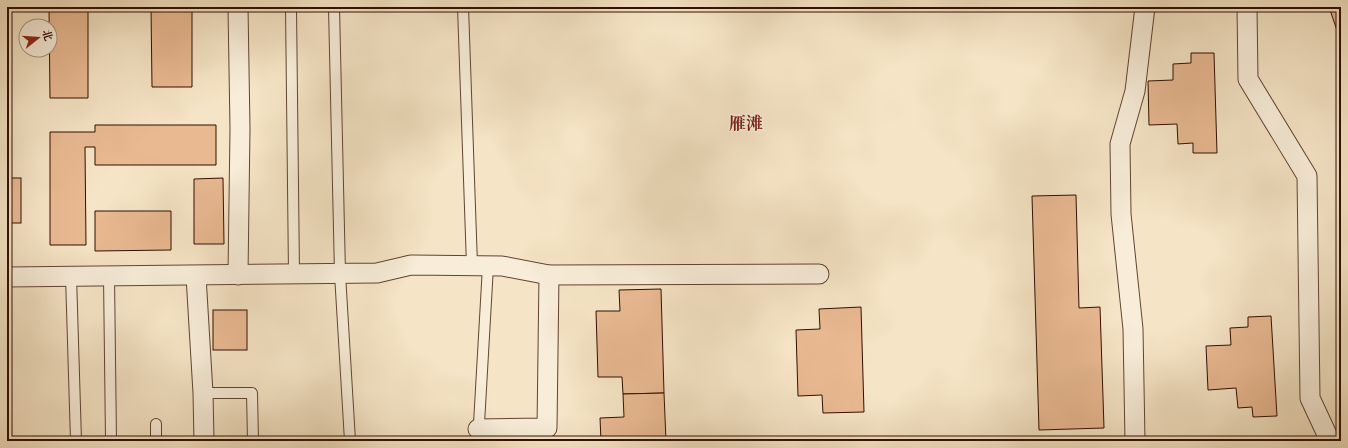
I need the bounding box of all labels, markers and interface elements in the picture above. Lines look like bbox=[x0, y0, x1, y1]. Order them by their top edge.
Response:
north arrow bbox=[18, 18, 58, 58]
text: 北 bbox=[38, 28, 55, 43]
district label: 雁滩 bbox=[729, 113, 763, 135]

